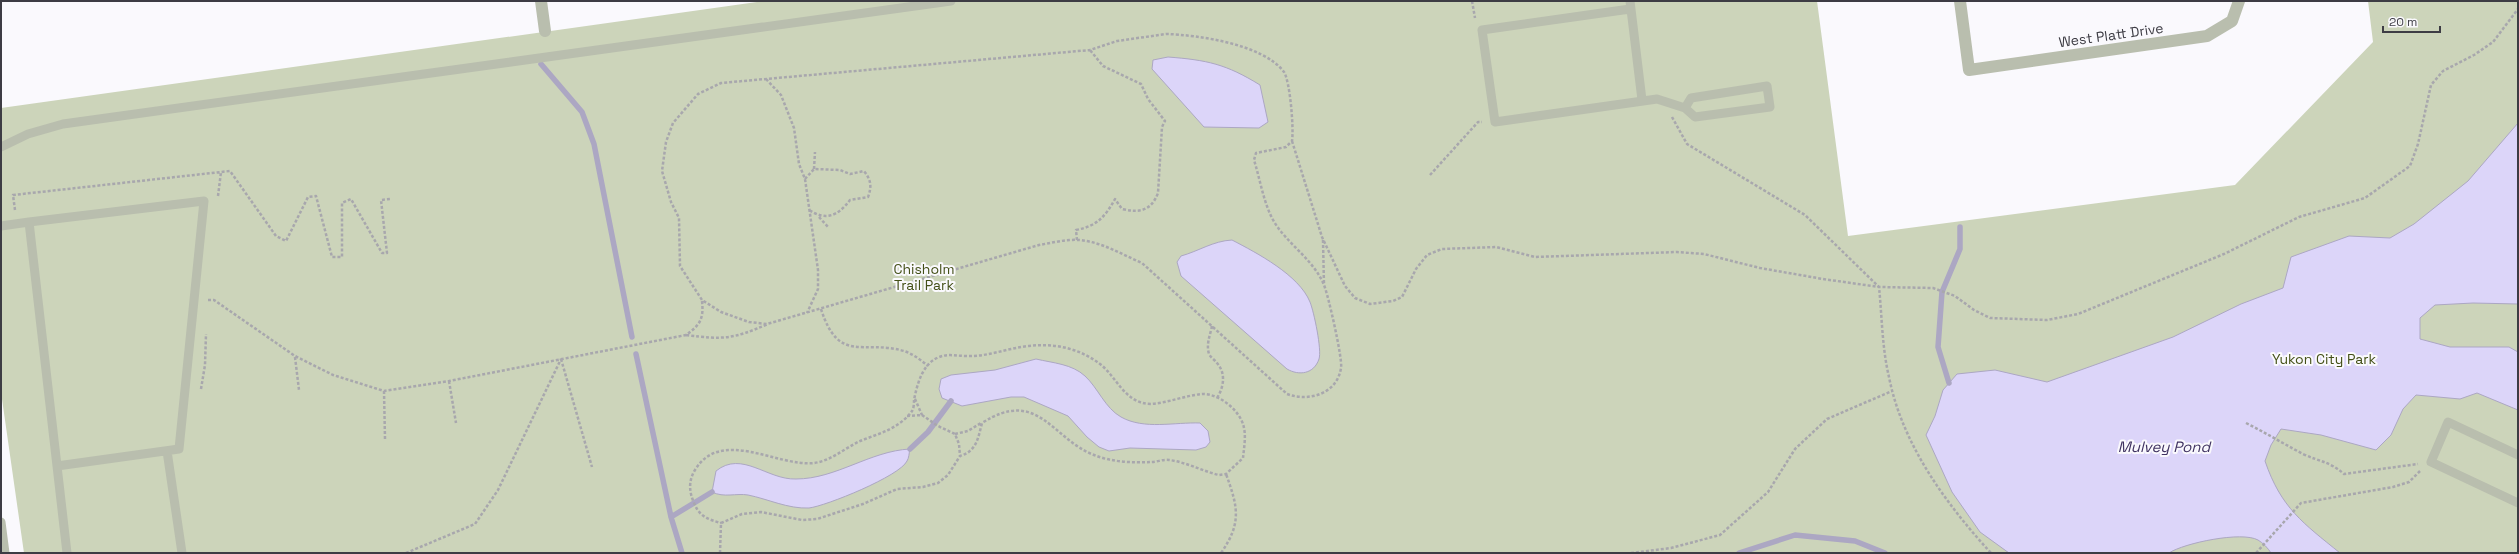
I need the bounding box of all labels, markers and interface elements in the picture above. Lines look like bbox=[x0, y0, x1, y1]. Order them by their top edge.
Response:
scale bar bbox=[2383, 8, 2440, 34]
text: 20 m bbox=[2389, 14, 2417, 30]
street label: West Platt Drive bbox=[2057, 19, 2165, 51]
park label: Chisholm Trail Park bbox=[893, 260, 955, 294]
park label: Yukon City Park bbox=[2272, 350, 2377, 368]
water label: Mulvey Pond bbox=[2118, 437, 2213, 456]

